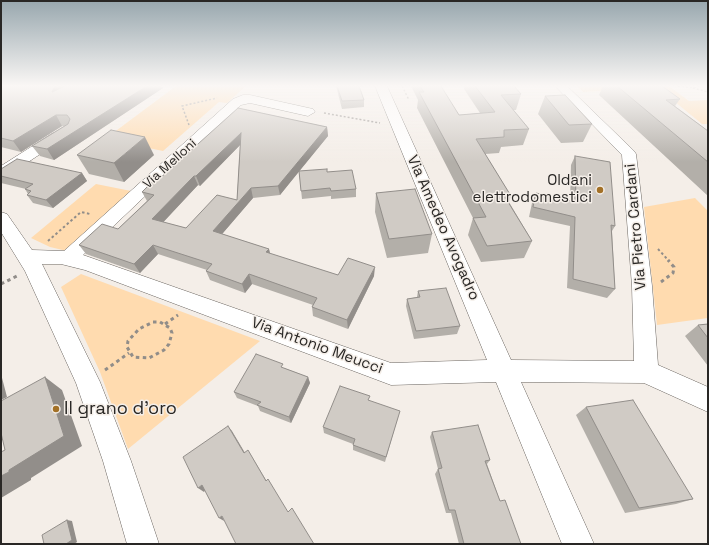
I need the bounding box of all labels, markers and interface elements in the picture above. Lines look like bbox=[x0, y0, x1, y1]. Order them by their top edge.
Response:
street label: Via Melloni bbox=[140, 136, 200, 192]
street label: Via Amedeo Avogadro bbox=[403, 153, 483, 303]
street label: Via Pietro Cardani bbox=[622, 163, 650, 291]
place label: Oldani elettrodomestici bbox=[473, 172, 592, 207]
marker: Oldani elettrodomestici bbox=[595, 185, 605, 195]
street label: Via Antonio Meucci bbox=[249, 314, 385, 378]
place label: Il grano d'oro bbox=[64, 398, 177, 420]
marker: Il grano d'oro bbox=[51, 404, 61, 414]

